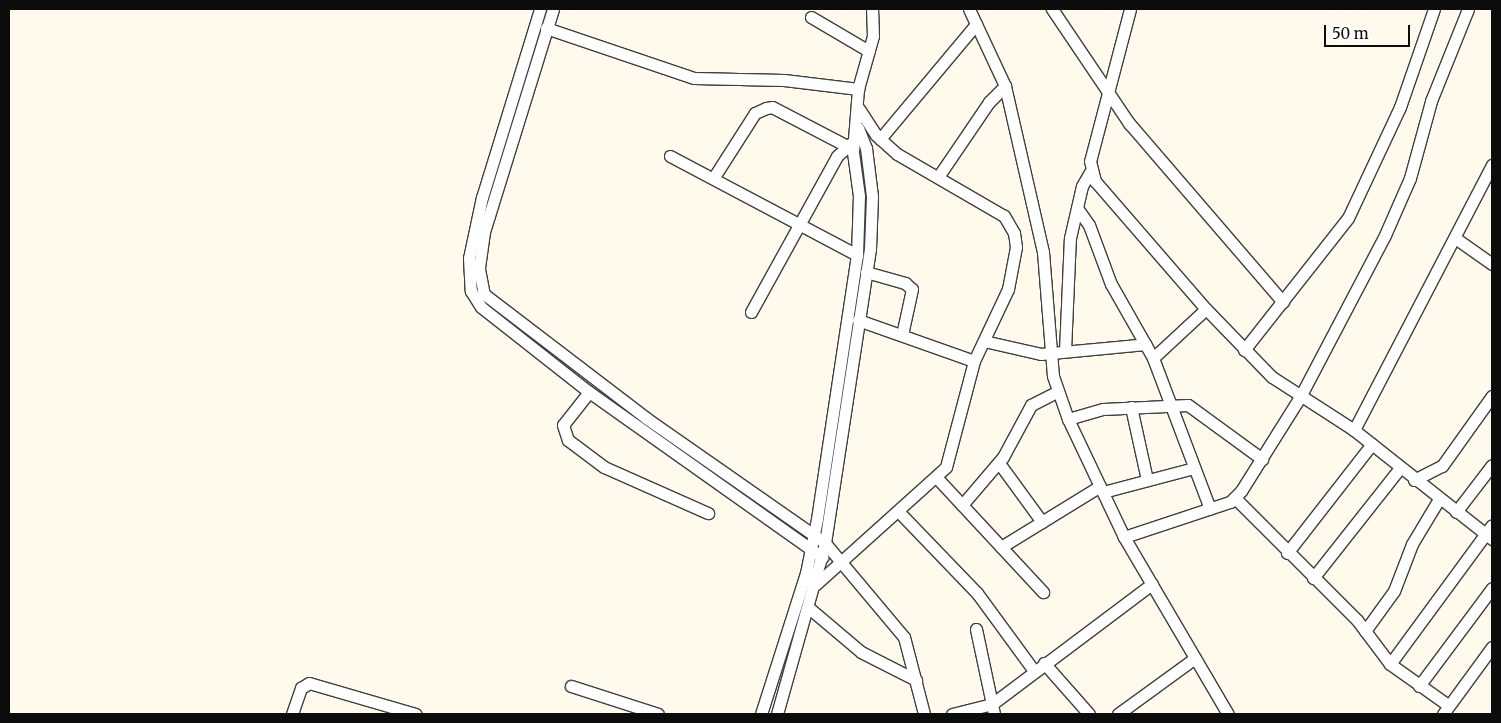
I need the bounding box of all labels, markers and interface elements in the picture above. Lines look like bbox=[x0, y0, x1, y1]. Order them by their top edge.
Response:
scale bar bbox=[1326, 15, 1412, 47]
text: 50 m bbox=[1332, 24, 1369, 43]

